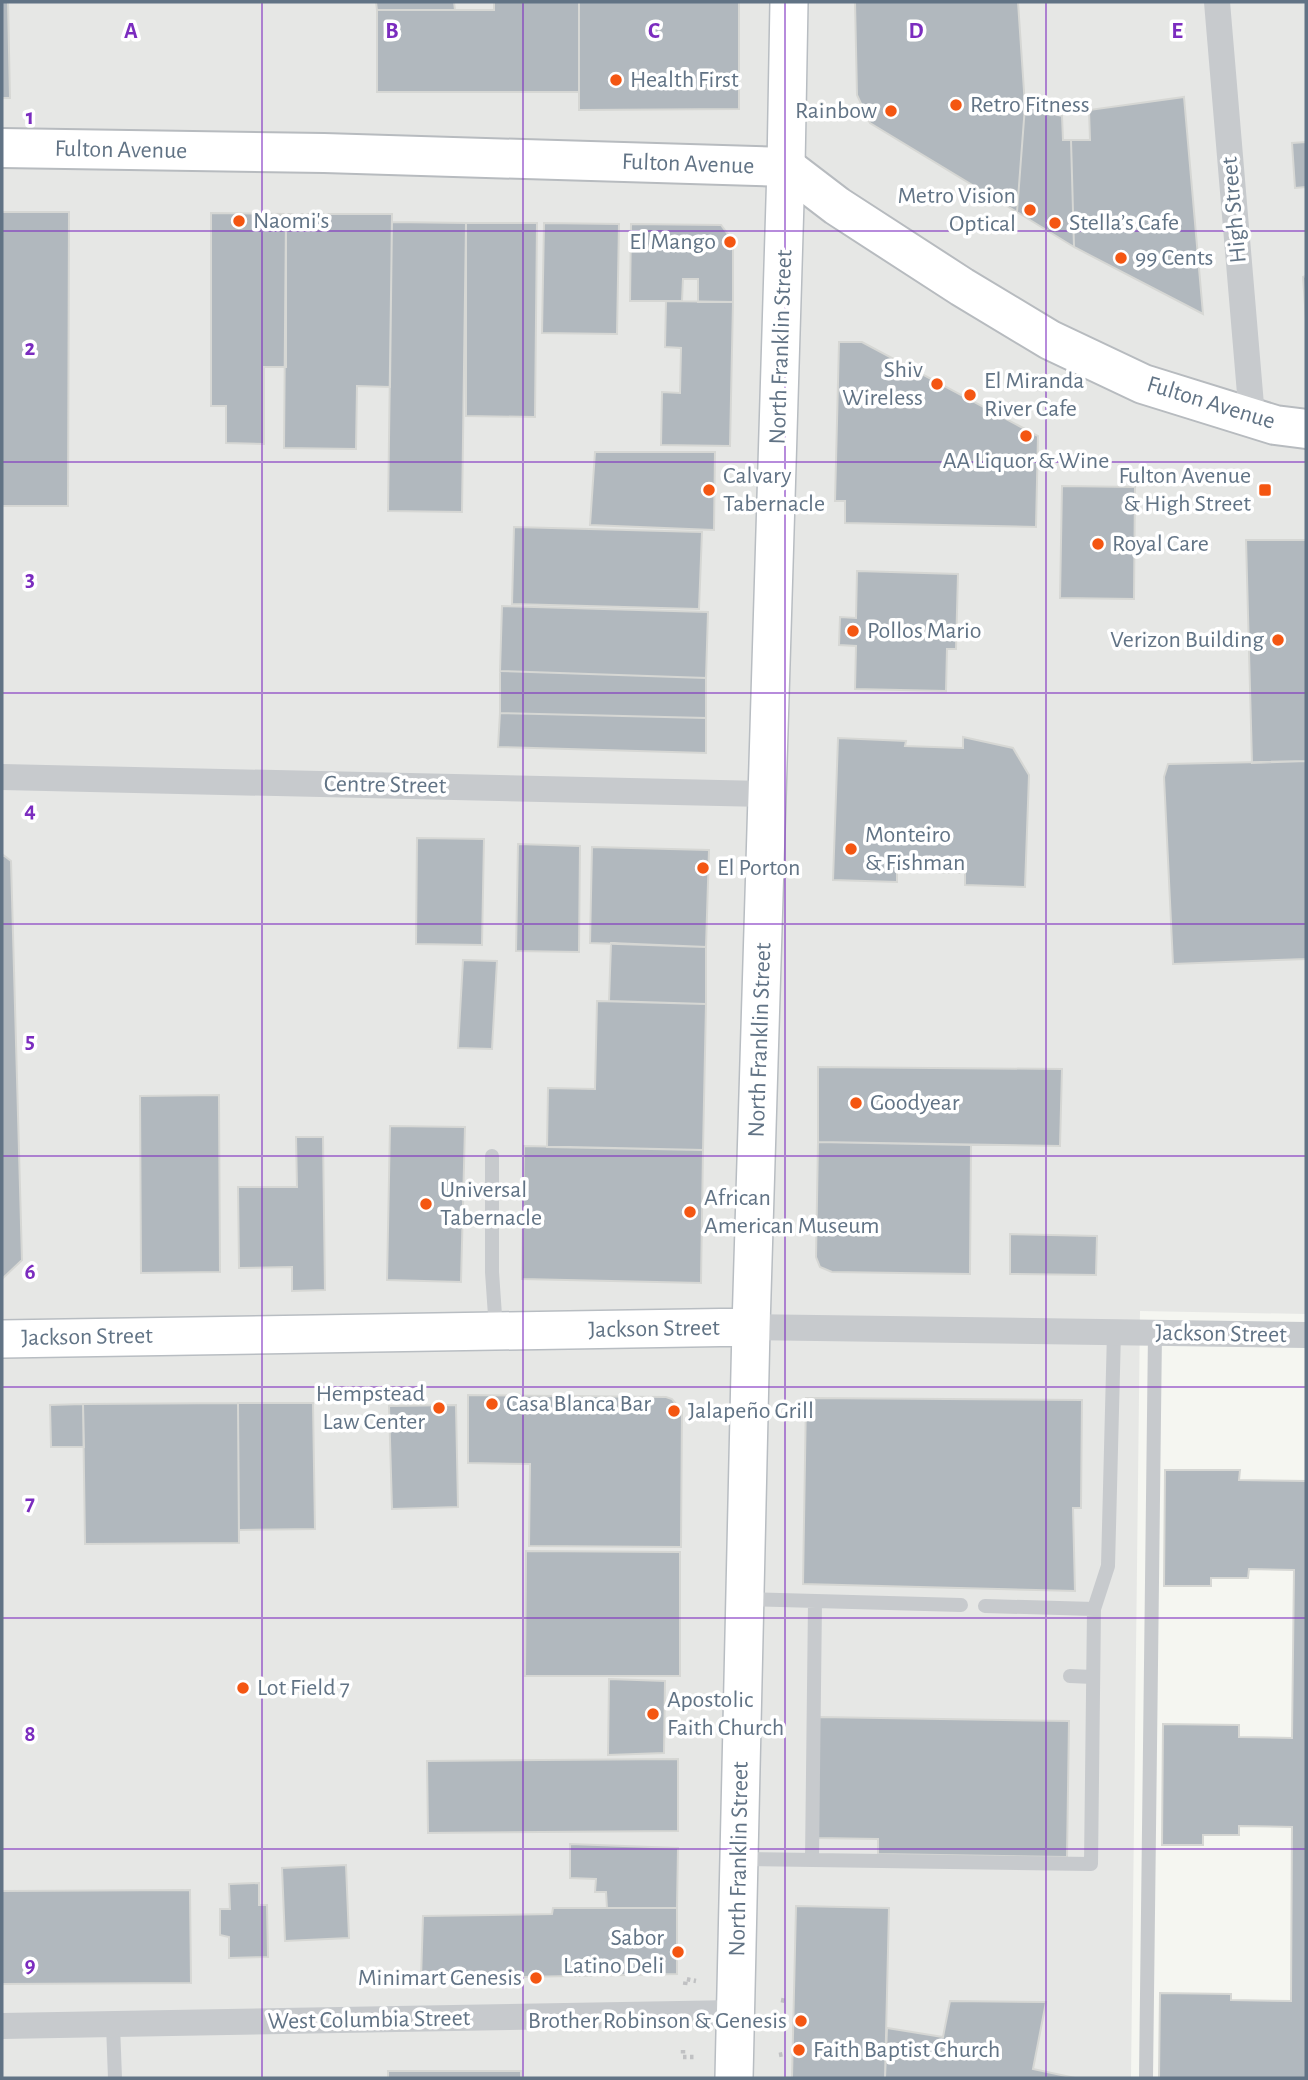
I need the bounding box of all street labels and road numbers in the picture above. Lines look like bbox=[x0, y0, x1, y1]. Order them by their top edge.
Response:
street label: Fulton Avenue bbox=[54, 137, 188, 163]
street label: Fulton Avenue bbox=[621, 150, 755, 178]
street label: High Street bbox=[1217, 155, 1251, 264]
street label: North Franklin Street bbox=[766, 249, 796, 445]
street label: Fulton Avenue bbox=[1144, 372, 1278, 434]
street label: Centre Street bbox=[324, 772, 447, 798]
street label: North Franklin Street bbox=[745, 942, 775, 1138]
street label: Jackson Street bbox=[588, 1316, 720, 1342]
street label: Jackson Street bbox=[1155, 1321, 1287, 1347]
street label: Jackson Street bbox=[21, 1324, 153, 1350]
street label: North Franklin Street bbox=[725, 1761, 753, 1957]
street label: West Columbia Street bbox=[268, 2006, 471, 2034]

